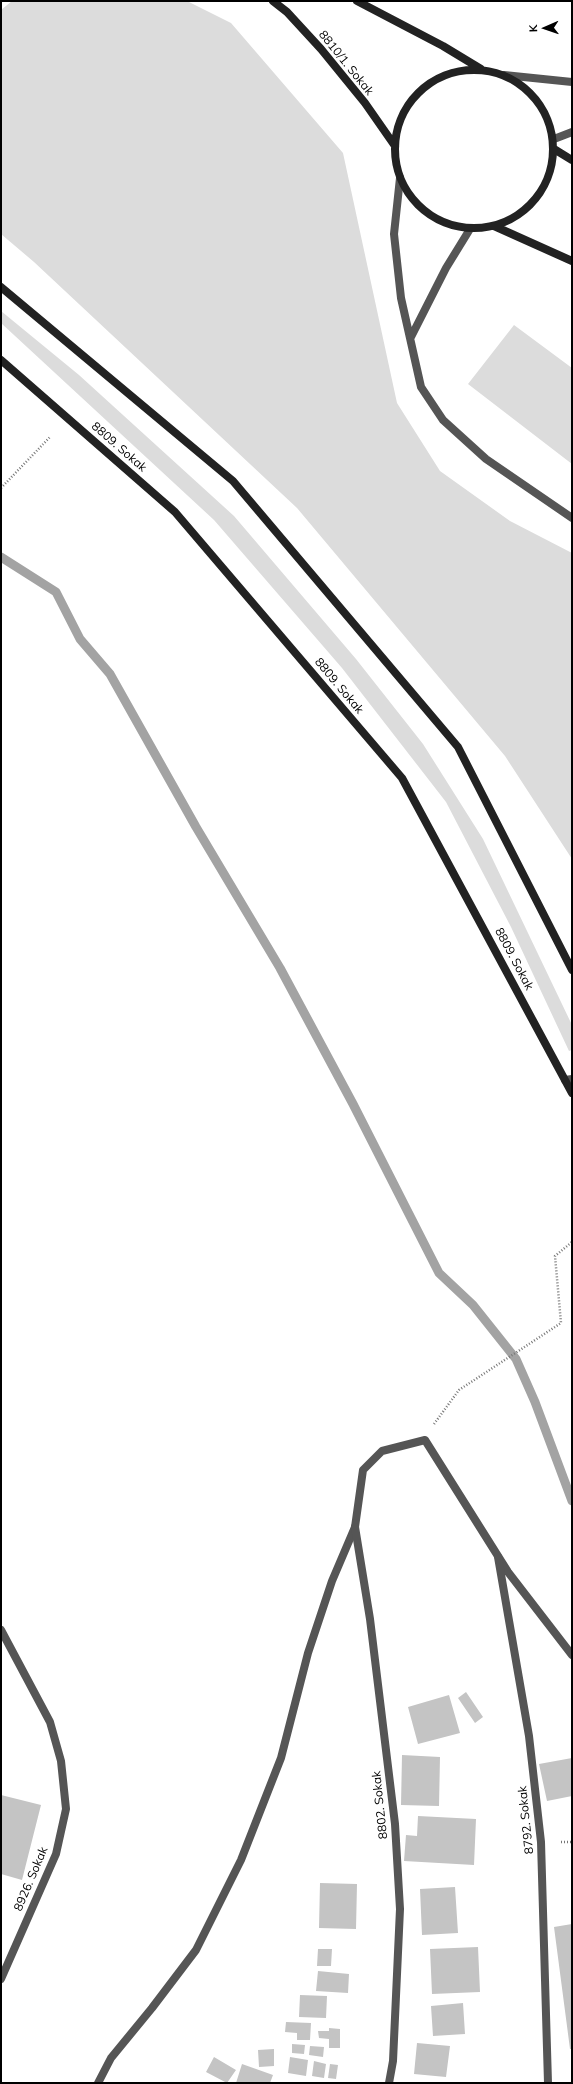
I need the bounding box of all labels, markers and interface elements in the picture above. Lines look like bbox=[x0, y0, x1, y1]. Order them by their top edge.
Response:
north arrow bbox=[525, 8, 565, 48]
text: K bbox=[526, 25, 540, 32]
street label: 8810/1. Sokak bbox=[316, 28, 376, 98]
street label: 8809. Sokak bbox=[88, 419, 150, 475]
street label: 8809. Sokak bbox=[311, 655, 367, 717]
street label: 8809. Sokak bbox=[492, 925, 536, 993]
street label: 8802. Sokak bbox=[369, 1770, 391, 1840]
street label: 8792. Sokak bbox=[515, 1785, 537, 1855]
street label: 8926. Sokak bbox=[11, 1845, 51, 1913]

